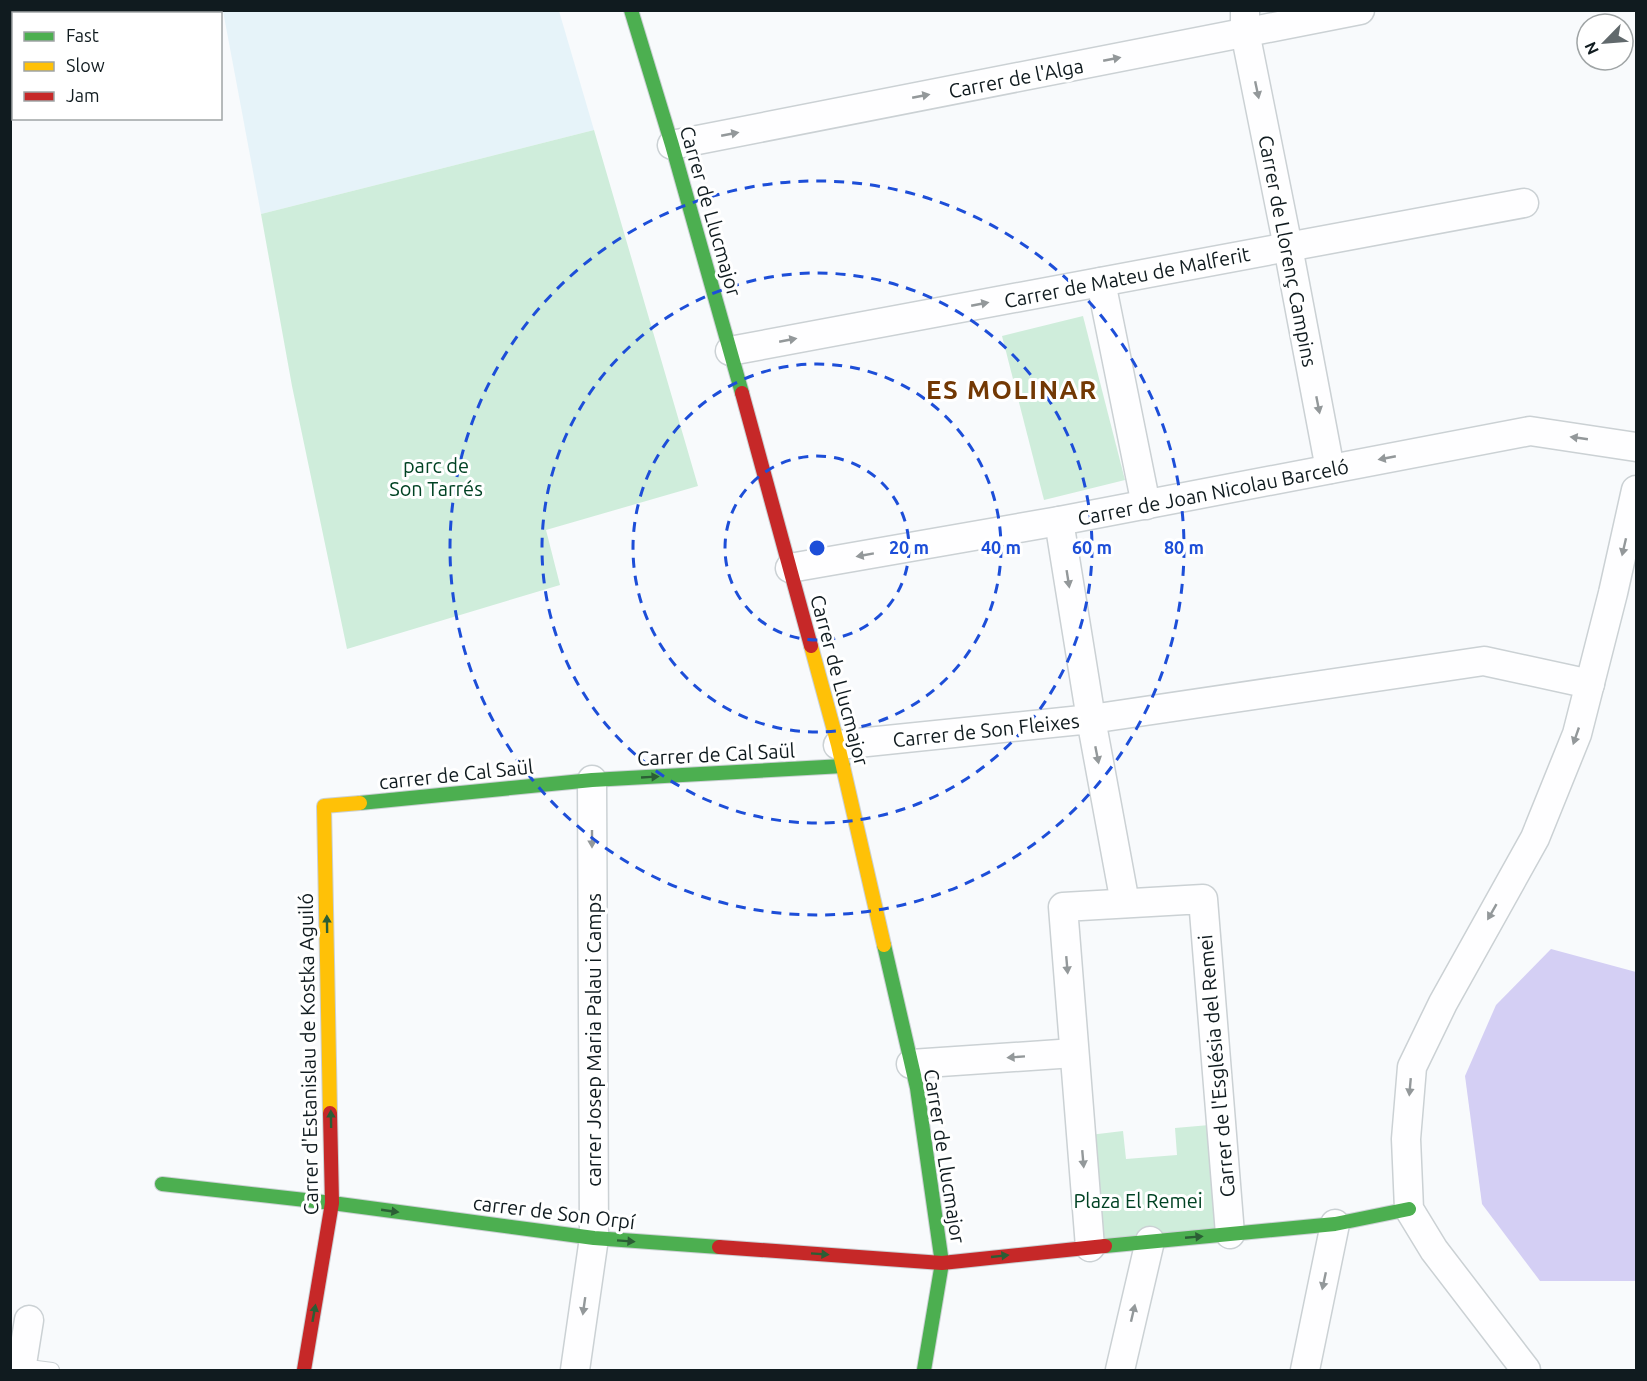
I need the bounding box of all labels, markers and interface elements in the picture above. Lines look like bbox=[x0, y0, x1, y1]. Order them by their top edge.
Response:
legend bbox=[12, 12, 222, 120]
north arrow bbox=[1575, 12, 1635, 72]
text: Fast bbox=[66, 25, 99, 45]
text: N bbox=[1581, 39, 1602, 58]
street label: Carrer de l'Alga bbox=[947, 54, 1085, 102]
one-way arrow bbox=[1103, 54, 1122, 63]
text: Slow bbox=[66, 55, 105, 75]
one-way arrow bbox=[1252, 80, 1262, 99]
text: Jam bbox=[66, 85, 100, 105]
one-way arrow bbox=[912, 91, 931, 100]
street label: Carrer de Llucmajor bbox=[676, 123, 746, 299]
one-way arrow bbox=[720, 129, 739, 138]
street label: Carrer de Llorenç Campins bbox=[1254, 133, 1322, 369]
street label: Carrer de Mateu de Malferit bbox=[1002, 242, 1252, 312]
one-way arrow bbox=[970, 299, 989, 308]
one-way arrow bbox=[779, 335, 798, 344]
district label: ES MOLINAR bbox=[926, 375, 1098, 404]
one-way arrow bbox=[1314, 395, 1323, 414]
one-way arrow bbox=[1569, 434, 1588, 443]
park label: parc de Son Tarrés bbox=[389, 454, 483, 500]
street label: Carrer de Joan Nicolau Barceló bbox=[1076, 454, 1350, 530]
one-way arrow bbox=[1377, 454, 1396, 463]
text: 20 m bbox=[889, 537, 929, 557]
text: 40 m bbox=[981, 537, 1021, 557]
text: 60 m bbox=[1072, 537, 1112, 557]
text: 80 m bbox=[1164, 537, 1204, 557]
centre of rings bbox=[807, 538, 827, 558]
one-way arrow bbox=[1618, 538, 1628, 556]
one-way arrow bbox=[855, 551, 874, 560]
one-way arrow bbox=[1064, 570, 1073, 589]
street label: Carrer de Llucmajor bbox=[806, 592, 874, 768]
street label: Carrer de Son Fleixes bbox=[891, 709, 1081, 751]
one-way arrow bbox=[1570, 727, 1580, 745]
street label: Carrer de Cal Saül bbox=[636, 738, 796, 770]
one-way arrow bbox=[1093, 745, 1102, 764]
street label: carrer de Cal Saül bbox=[378, 754, 534, 794]
one-way arrow bbox=[641, 772, 660, 781]
one-way arrow bbox=[587, 829, 597, 848]
street label: Carrer d'Estanislau de Kostka Aguiló bbox=[294, 893, 322, 1215]
street label: carrer Josep Maria Palau i Camps bbox=[582, 893, 605, 1187]
one-way arrow bbox=[1487, 904, 1498, 920]
one-way arrow bbox=[322, 915, 332, 934]
street label: Carrer de l'Església del Remei bbox=[1193, 934, 1239, 1198]
one-way arrow bbox=[1063, 956, 1072, 975]
one-way arrow bbox=[1006, 1052, 1025, 1062]
street label: Carrer de Llucmajor bbox=[920, 1067, 970, 1245]
one-way arrow bbox=[1405, 1077, 1415, 1096]
one-way arrow bbox=[326, 1110, 336, 1129]
one-way arrow bbox=[1078, 1150, 1088, 1169]
park label: Plaza El Remei bbox=[1073, 1189, 1203, 1212]
street label: carrer de Son Orpí bbox=[472, 1191, 637, 1233]
one-way arrow bbox=[381, 1207, 400, 1216]
one-way arrow bbox=[1185, 1232, 1204, 1242]
one-way arrow bbox=[616, 1236, 635, 1245]
one-way arrow bbox=[811, 1250, 830, 1259]
one-way arrow bbox=[991, 1252, 1010, 1261]
one-way arrow bbox=[1319, 1272, 1328, 1291]
one-way arrow bbox=[580, 1296, 589, 1315]
one-way arrow bbox=[310, 1303, 319, 1322]
one-way arrow bbox=[1129, 1304, 1139, 1323]

